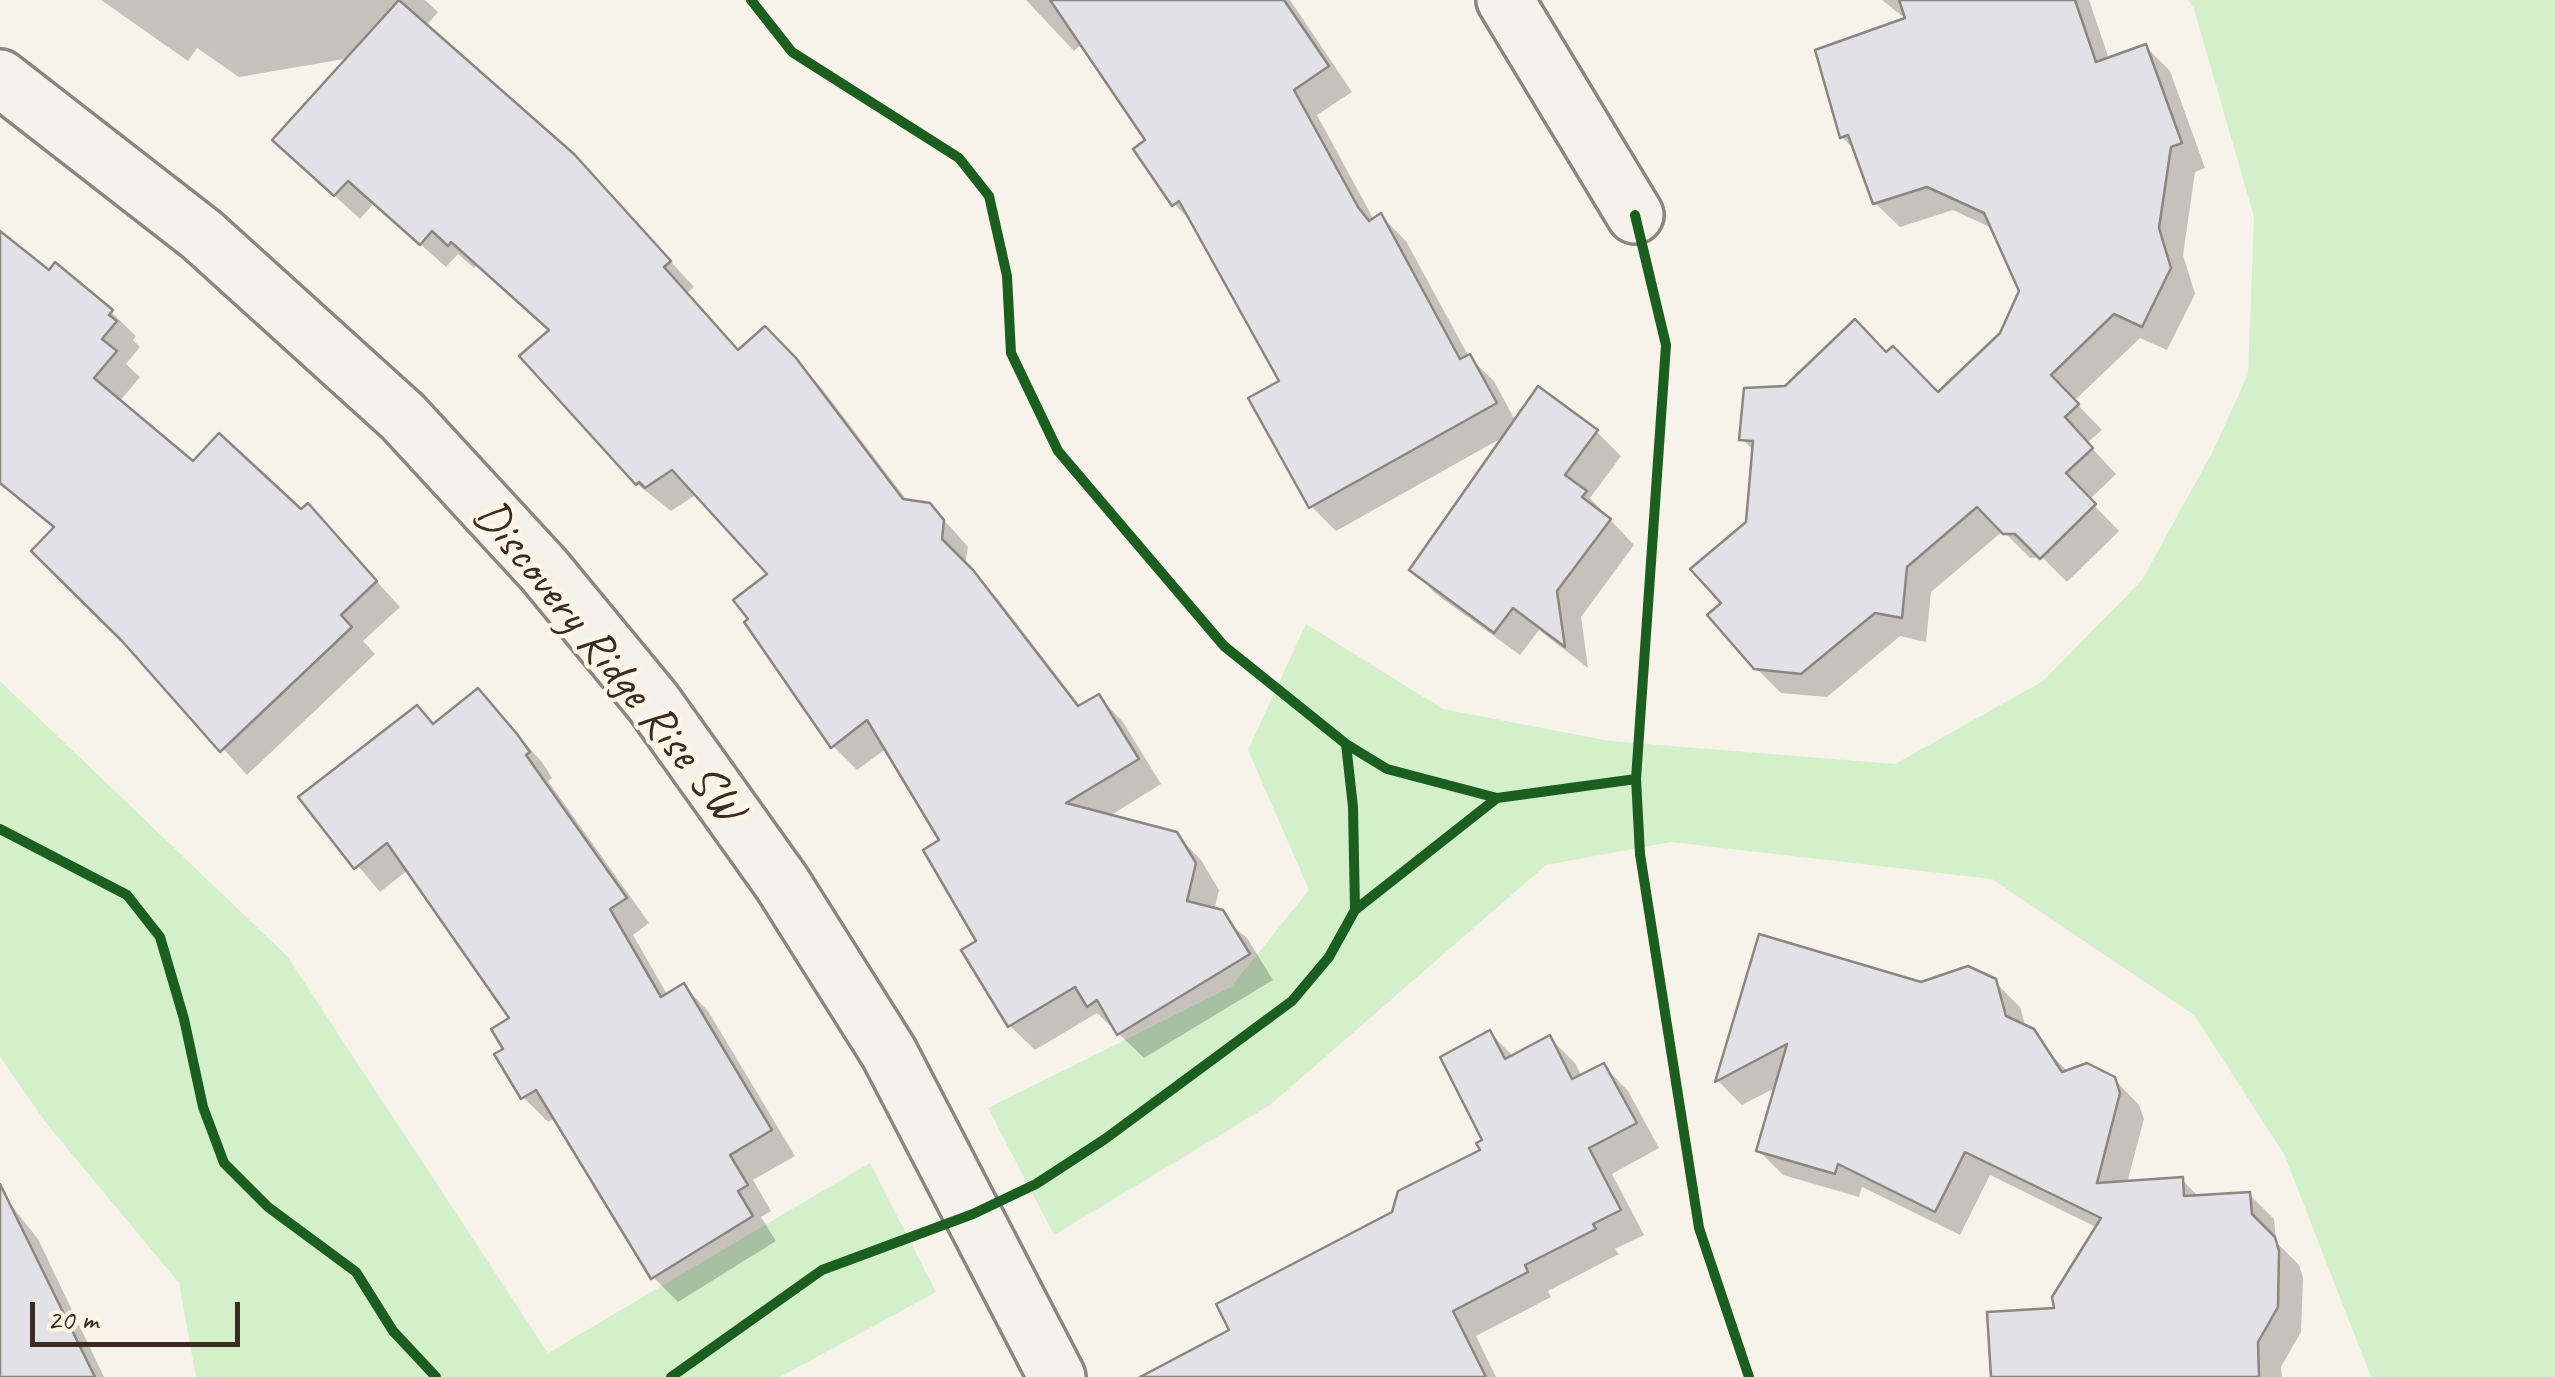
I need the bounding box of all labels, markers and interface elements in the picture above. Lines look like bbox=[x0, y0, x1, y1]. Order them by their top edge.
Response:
street label: Discovery Ridge Rise SW bbox=[460, 489, 756, 835]
scale bar bbox=[35, 1282, 245, 1344]
text: 20 m bbox=[47, 1300, 98, 1338]

